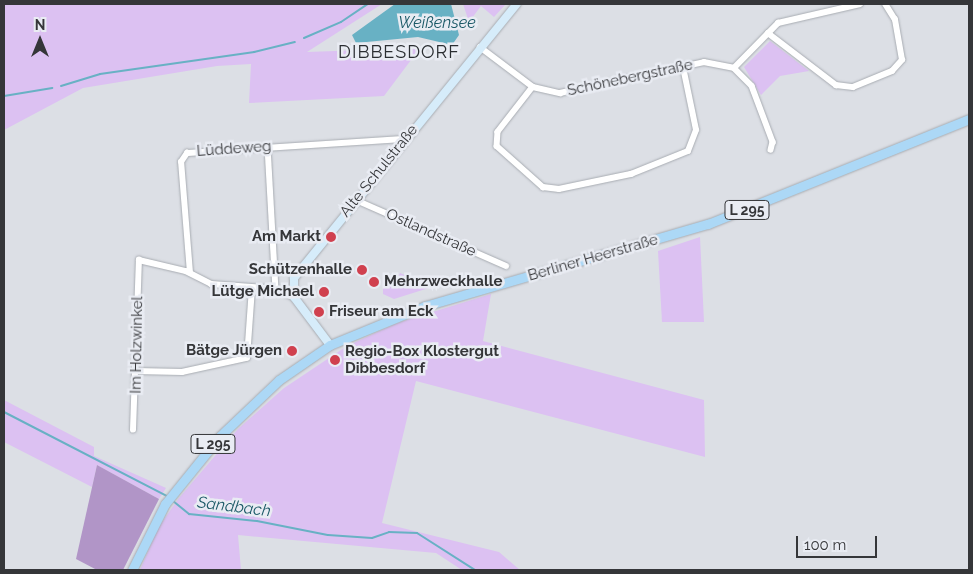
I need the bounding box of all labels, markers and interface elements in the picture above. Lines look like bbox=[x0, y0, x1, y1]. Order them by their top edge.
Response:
water label: Weißensee bbox=[398, 13, 476, 33]
north arrow bbox=[15, 15, 65, 65]
text: N bbox=[35, 17, 45, 33]
district label: DIBBESDORF bbox=[337, 41, 461, 63]
street label: Schönebergstraße bbox=[566, 56, 694, 100]
street label: Alte Schulstraße bbox=[336, 121, 422, 221]
street label: Lüddeweg bbox=[196, 137, 272, 161]
road number: L 295 bbox=[723, 198, 771, 222]
street label: Ostlandstraße bbox=[383, 205, 479, 261]
place label: Am Markt bbox=[252, 228, 321, 246]
marker: Am Markt bbox=[325, 231, 337, 243]
street label: Berliner Heerstraße bbox=[526, 231, 660, 285]
place label: Schützenhalle bbox=[249, 261, 352, 279]
marker: Schützenhalle bbox=[356, 264, 368, 276]
place label: Mehrzweckhalle bbox=[384, 273, 502, 291]
marker: Mehrzweckhalle bbox=[368, 276, 380, 288]
place label: Lütge Michael bbox=[212, 283, 314, 301]
marker: Lütge Michael bbox=[318, 286, 330, 298]
street label: Im Holzwinkel bbox=[127, 296, 147, 394]
place label: Friseur am Eck bbox=[329, 303, 434, 321]
marker: Friseur am Eck bbox=[313, 306, 325, 318]
place label: Bätge Jürgen bbox=[186, 342, 282, 360]
place label: Regio-Box Klostergut Dibbesdorf bbox=[345, 342, 499, 377]
marker: Bätge Jürgen bbox=[286, 345, 298, 357]
marker: Regio-Box Klostergut Dibbesdorf bbox=[329, 354, 341, 366]
road number: L 295 bbox=[189, 432, 237, 456]
water label: Sandbach bbox=[196, 493, 272, 521]
scale bar bbox=[798, 526, 879, 558]
text: 100 m bbox=[804, 536, 846, 554]

